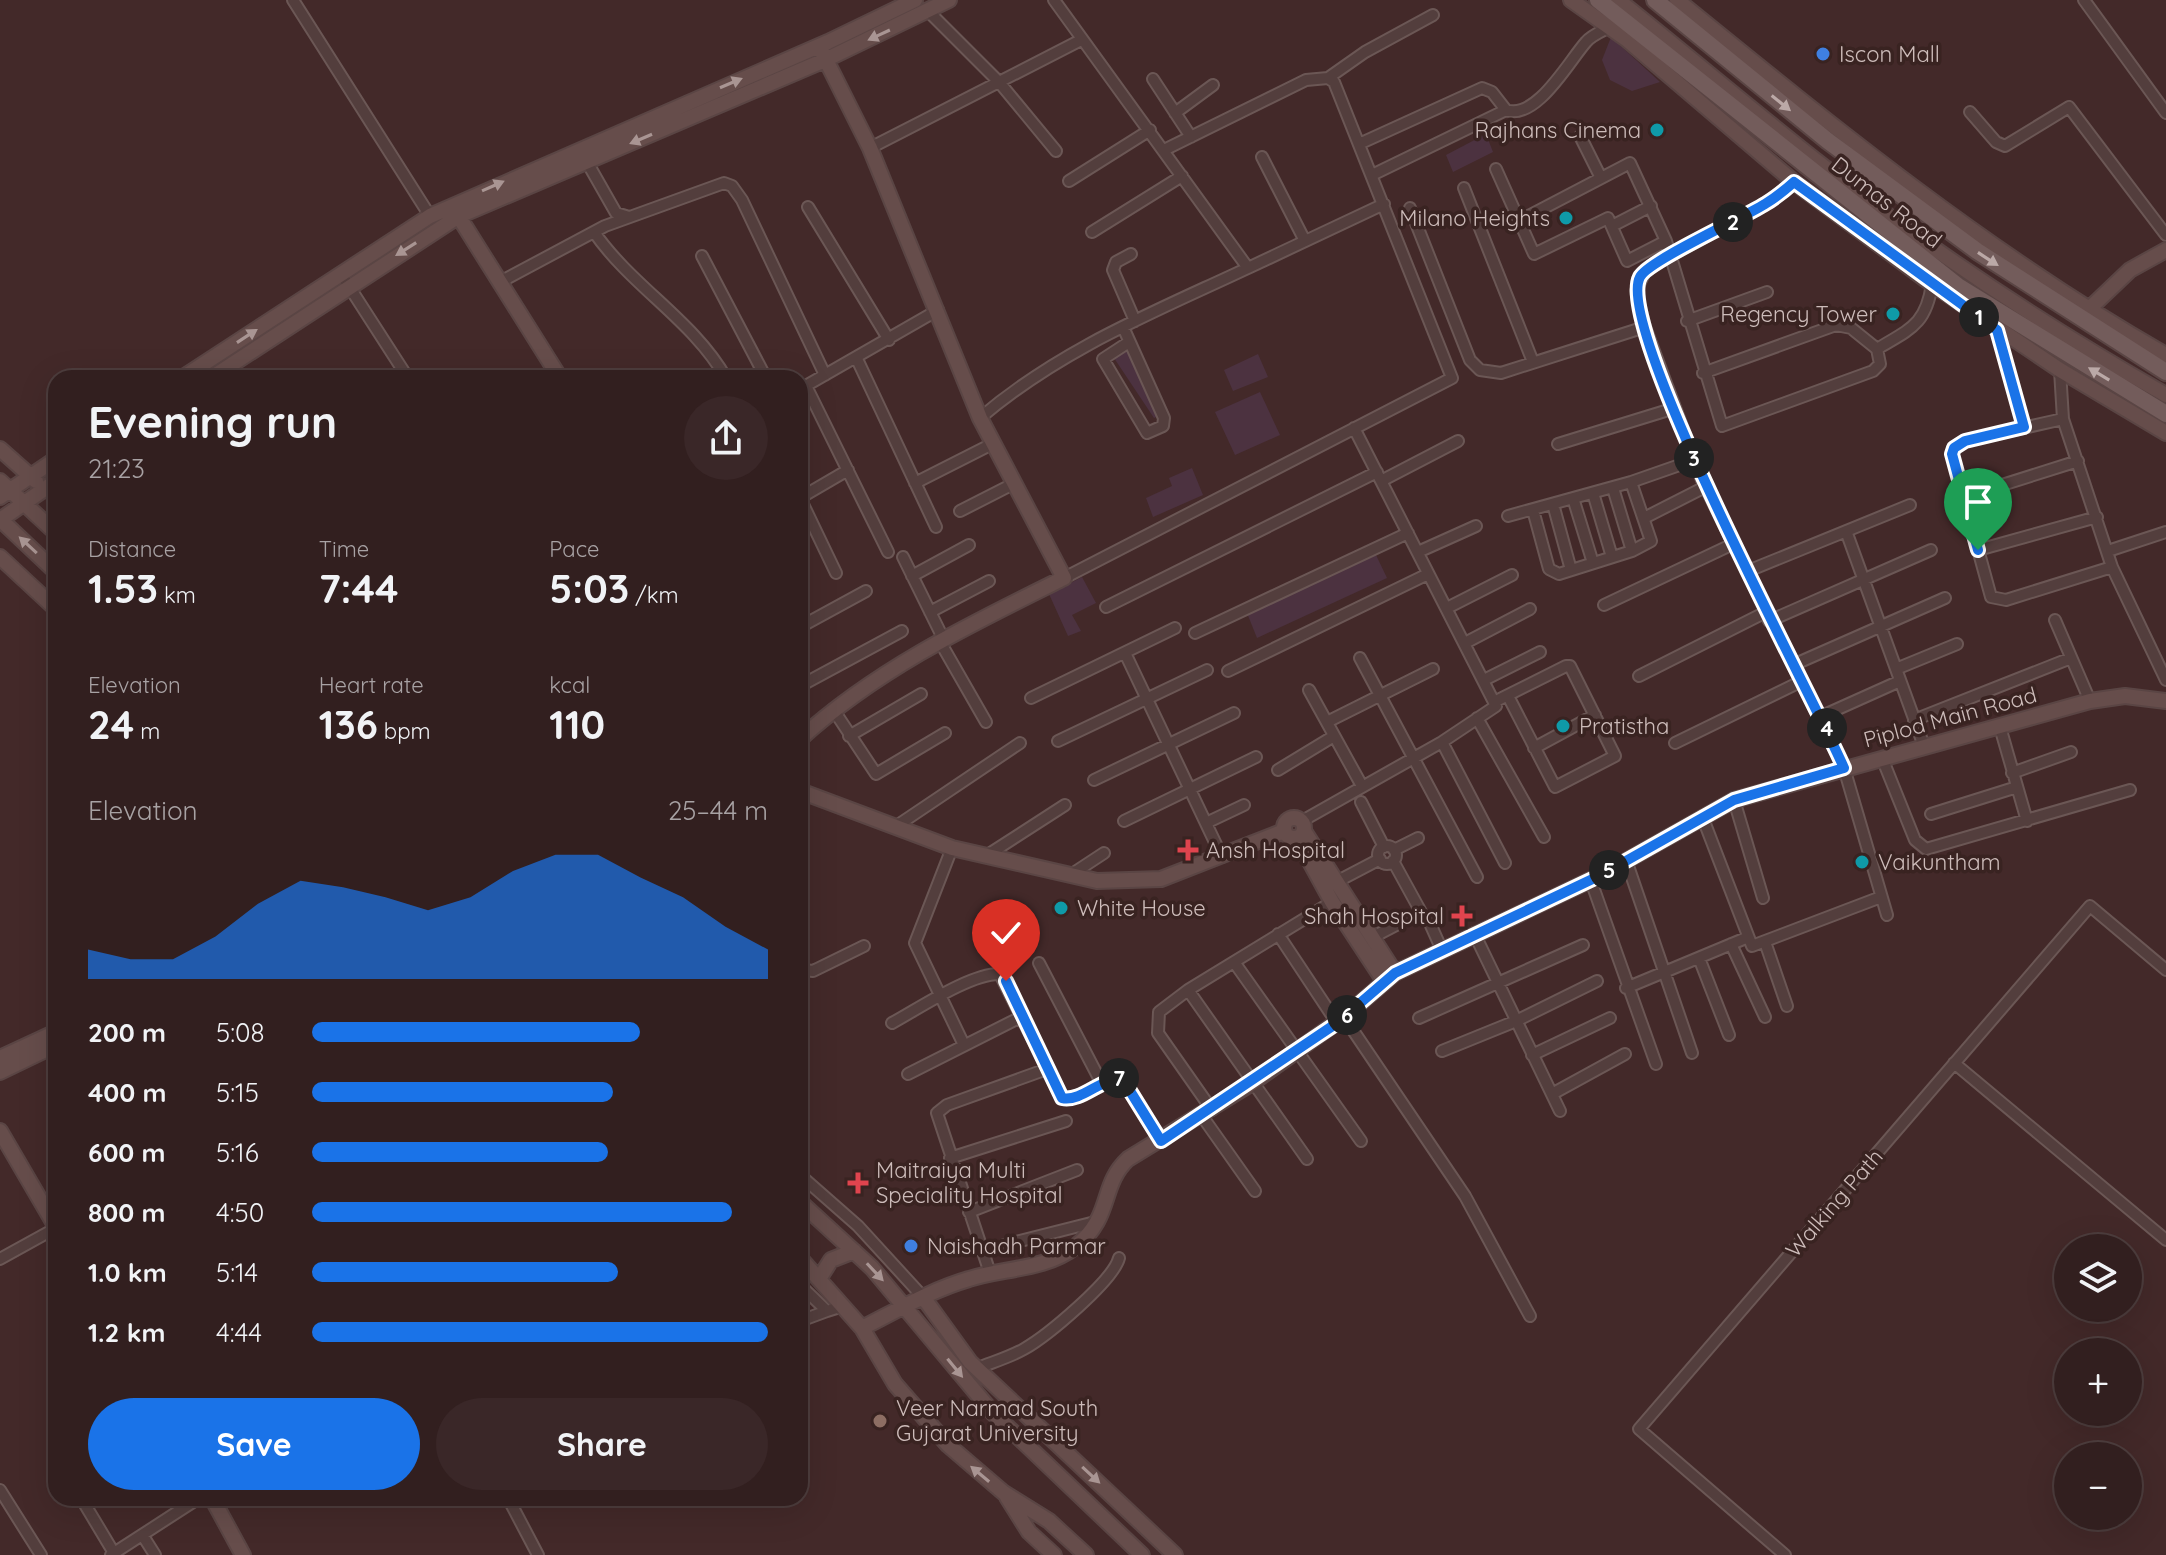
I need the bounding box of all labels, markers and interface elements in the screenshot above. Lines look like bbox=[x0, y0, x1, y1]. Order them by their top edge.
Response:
one-way arrow bbox=[868, 28, 891, 42]
place label: Iscon Mall bbox=[1839, 40, 1940, 68]
marker: Iscon Mall bbox=[1814, 45, 1832, 63]
one-way arrow bbox=[720, 77, 743, 90]
one-way arrow bbox=[1770, 94, 1791, 111]
place label: Rajhans Cinema bbox=[1474, 116, 1641, 144]
marker: Rajhans Cinema bbox=[1648, 121, 1666, 139]
one-way arrow bbox=[629, 132, 653, 145]
street label: Dumas Road bbox=[1826, 150, 1948, 254]
one-way arrow bbox=[481, 180, 505, 193]
pin: 2 bbox=[1713, 202, 1753, 242]
place label: Milano Heights bbox=[1399, 204, 1550, 232]
text: 2 bbox=[1727, 208, 1739, 236]
marker: Milano Heights bbox=[1557, 209, 1575, 227]
one-way arrow bbox=[396, 242, 417, 257]
one-way arrow bbox=[1978, 251, 1999, 266]
pin: 1 bbox=[1959, 297, 1999, 337]
place label: Regency Tower bbox=[1720, 300, 1878, 328]
text: 1 bbox=[1975, 303, 1983, 331]
marker: Regency Tower bbox=[1884, 305, 1902, 323]
one-way arrow bbox=[236, 329, 258, 343]
one-way arrow bbox=[2087, 367, 2110, 381]
text: Evening run bbox=[88, 394, 337, 449]
button: share bbox=[684, 396, 768, 480]
pin: 3 bbox=[1674, 438, 1714, 478]
text: 3 bbox=[1688, 444, 1700, 472]
text: 21:23 bbox=[88, 452, 145, 485]
pin bbox=[1944, 468, 2012, 550]
icon: arrive bbox=[1956, 480, 2000, 524]
text: Distance bbox=[88, 535, 176, 563]
text: Time bbox=[319, 535, 369, 563]
text: Pace bbox=[549, 535, 600, 563]
one-way arrow bbox=[19, 537, 38, 555]
text: 1.53 bbox=[88, 563, 158, 613]
text: 7:44 bbox=[319, 563, 399, 613]
text: 5:03 bbox=[549, 563, 629, 613]
text: km bbox=[158, 581, 196, 609]
text: /km bbox=[629, 581, 679, 609]
text: Elevation bbox=[88, 671, 181, 699]
text: Heart rate bbox=[319, 671, 424, 699]
text: kcal bbox=[549, 671, 590, 699]
street label: Piplod Main Road bbox=[1860, 680, 2040, 754]
text: 24 bbox=[88, 699, 134, 749]
text: 136 bbox=[319, 699, 378, 749]
text: 110 bbox=[549, 699, 605, 749]
pin: 4 bbox=[1807, 708, 1847, 748]
place label: Pratistha bbox=[1579, 712, 1669, 740]
text: 4 bbox=[1821, 714, 1833, 742]
text: m bbox=[134, 717, 160, 745]
text: bpm bbox=[378, 717, 431, 745]
marker: Pratistha bbox=[1554, 717, 1572, 735]
text: Elevation bbox=[88, 794, 198, 827]
text: 25–44 m bbox=[668, 794, 768, 827]
place label: Ansh Hospital bbox=[1206, 836, 1345, 864]
marker: Ansh Hospital bbox=[1177, 839, 1199, 861]
place label: Vaikuntham bbox=[1878, 848, 2001, 876]
pin: 5 bbox=[1589, 850, 1629, 890]
marker: Vaikuntham bbox=[1853, 853, 1871, 871]
text: 5 bbox=[1603, 856, 1615, 884]
place label: White House bbox=[1077, 894, 1206, 922]
pin bbox=[972, 899, 1040, 981]
marker: White House bbox=[1052, 899, 1070, 917]
place label: Shah Hospital bbox=[1304, 902, 1444, 930]
marker: Shah Hospital bbox=[1451, 905, 1473, 927]
icon: check bbox=[984, 911, 1028, 955]
pin: 6 bbox=[1327, 995, 1367, 1035]
text: 6 bbox=[1341, 1001, 1353, 1029]
text: 200 m bbox=[88, 1016, 166, 1049]
text: 5:08 bbox=[216, 1016, 265, 1049]
pin: 7 bbox=[1099, 1058, 1139, 1098]
text: 7 bbox=[1113, 1064, 1125, 1092]
text: 400 m bbox=[88, 1076, 166, 1109]
text: 5:15 bbox=[216, 1076, 259, 1109]
text: 600 m bbox=[88, 1136, 166, 1169]
text: 5:16 bbox=[216, 1136, 259, 1169]
street label: Walking Path bbox=[1779, 1143, 1889, 1263]
place label: Maitraiya Multi Speciality Hospital bbox=[876, 1156, 1063, 1209]
marker: Maitraiya Multi Speciality Hospital bbox=[847, 1172, 869, 1194]
text: 800 m bbox=[88, 1196, 165, 1229]
text: 4:50 bbox=[216, 1196, 264, 1229]
place label: Naishadh Parmar bbox=[927, 1232, 1106, 1260]
map controls bbox=[2054, 1234, 2142, 1530]
button: layers bbox=[2054, 1234, 2142, 1322]
marker: Naishadh Parmar bbox=[902, 1237, 920, 1255]
text: 1.0 km bbox=[88, 1256, 167, 1289]
text: 5:14 bbox=[216, 1256, 258, 1289]
one-way arrow bbox=[866, 1262, 884, 1281]
text: 1.2 km bbox=[88, 1316, 165, 1349]
text: 4:44 bbox=[216, 1316, 262, 1349]
button: + bbox=[2054, 1338, 2142, 1426]
one-way arrow bbox=[946, 1357, 963, 1377]
place label: Veer Narmad South Gujarat University bbox=[896, 1394, 1098, 1447]
button: Save bbox=[88, 1398, 420, 1490]
button: Share bbox=[436, 1398, 768, 1490]
marker: Veer Narmad South Gujarat University bbox=[871, 1412, 889, 1430]
button: − bbox=[2054, 1442, 2142, 1530]
one-way arrow bbox=[970, 1466, 990, 1482]
one-way arrow bbox=[1081, 1466, 1100, 1484]

